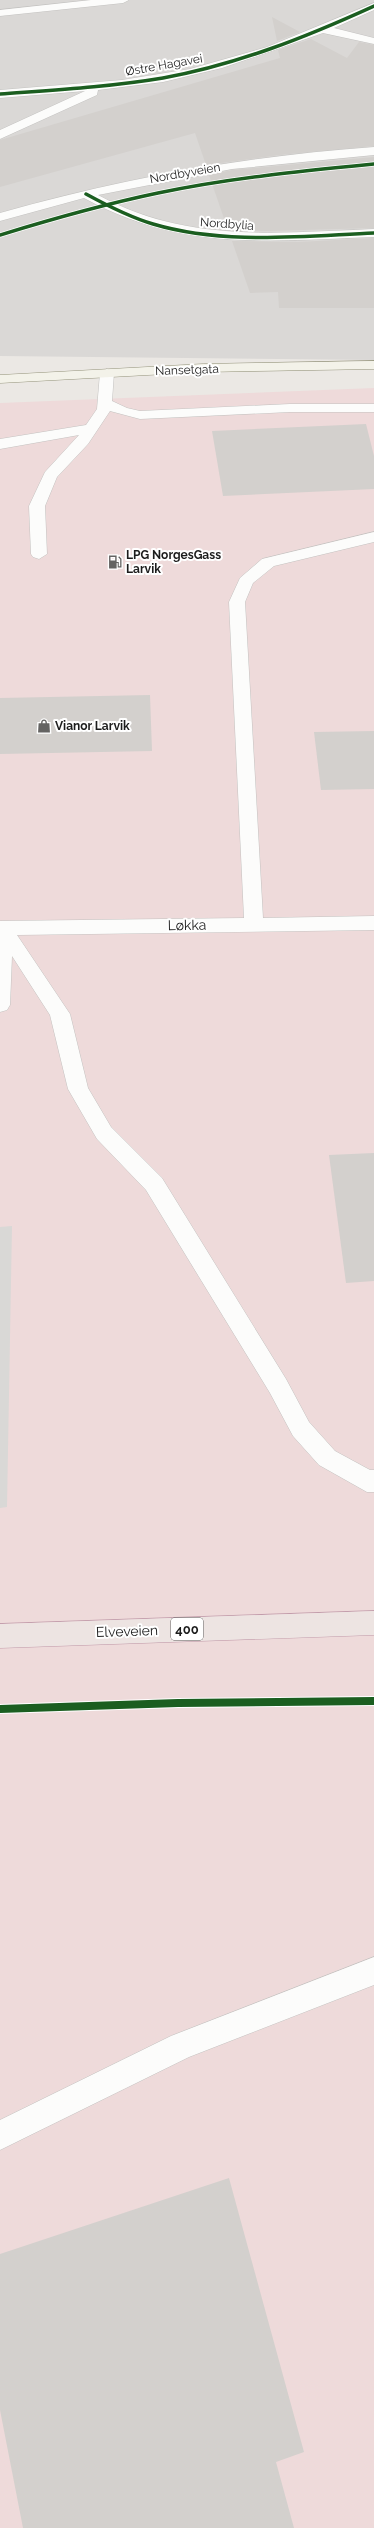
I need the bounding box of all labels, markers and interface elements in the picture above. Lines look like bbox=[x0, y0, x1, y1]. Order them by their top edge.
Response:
street label: Østre Hagavei bbox=[124, 51, 204, 79]
street label: Nordbyveien bbox=[149, 160, 221, 186]
street label: Nordbylia bbox=[200, 215, 254, 233]
street label: Nansetgata bbox=[155, 362, 219, 378]
place label: LPG NorgesGass Larvik bbox=[126, 548, 221, 576]
fuel station icon: LPG NorgesGass Larvik bbox=[107, 554, 123, 570]
shop icon: Vianor Larvik bbox=[36, 718, 52, 734]
place label: Vianor Larvik bbox=[55, 719, 130, 733]
street label: Løkka bbox=[167, 917, 207, 933]
road number: 400 bbox=[171, 1618, 203, 1640]
street label: Elveveien bbox=[96, 1622, 158, 1640]

